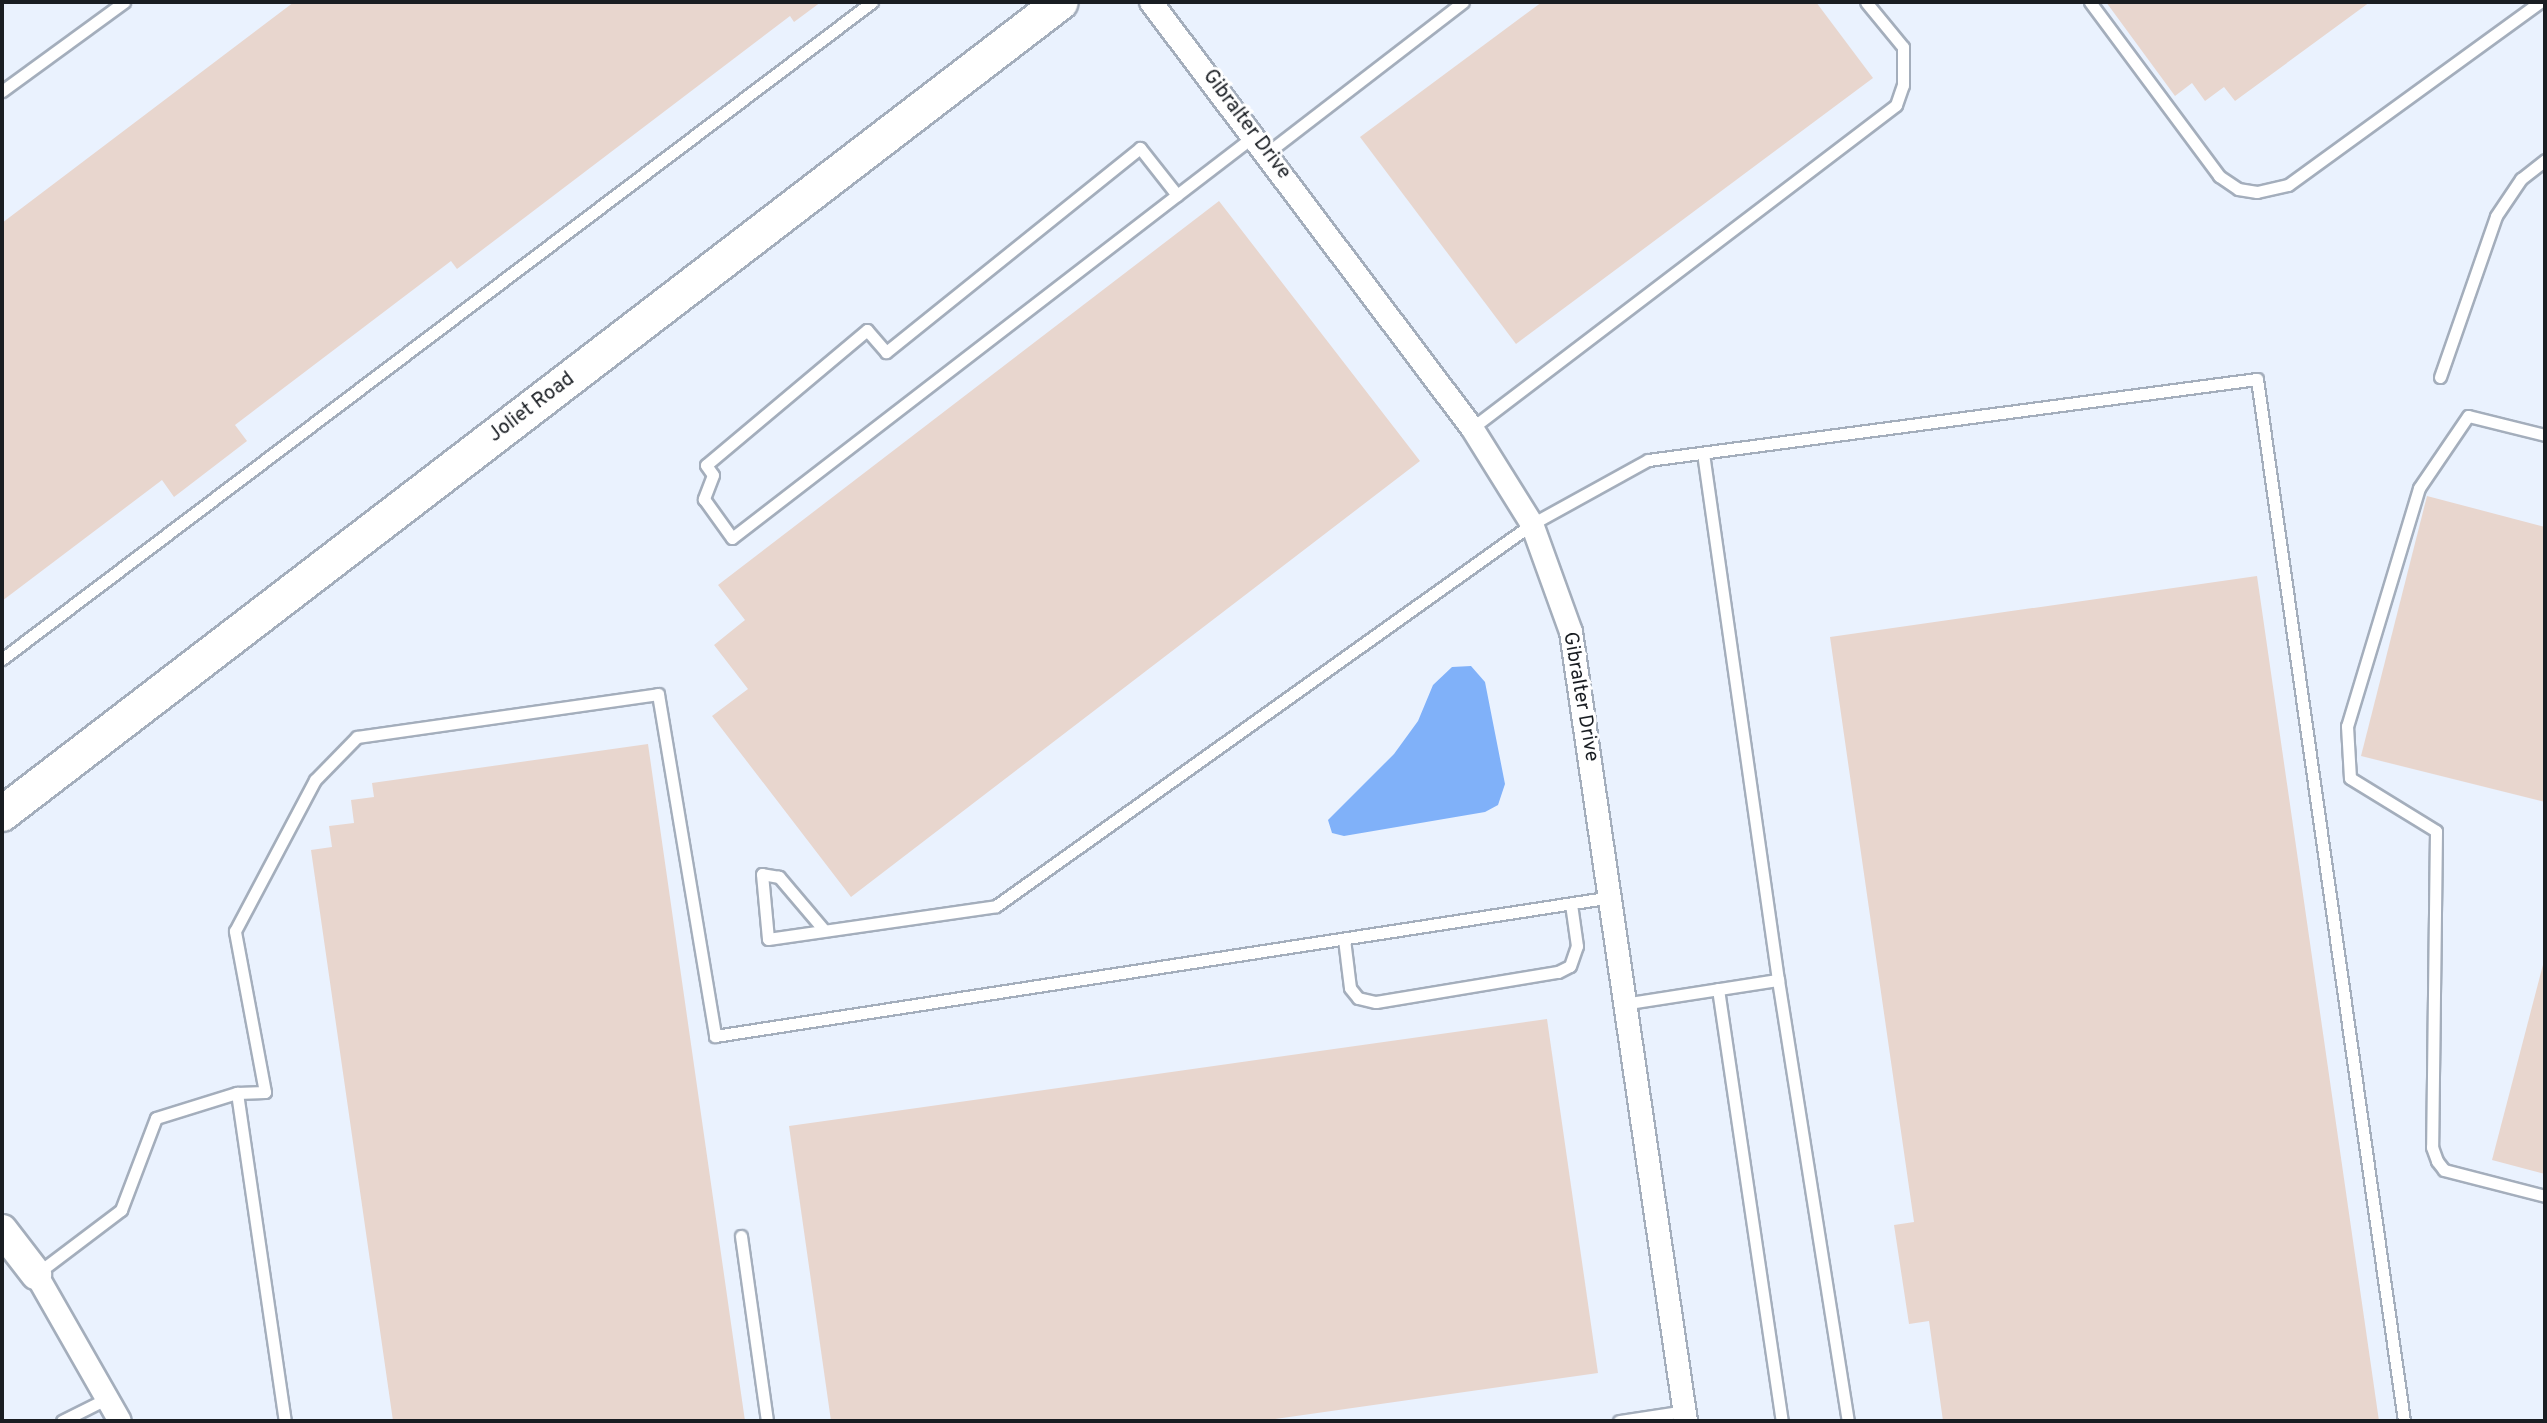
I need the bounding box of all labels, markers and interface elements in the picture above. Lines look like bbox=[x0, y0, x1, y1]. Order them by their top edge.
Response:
street label: Gibralter Drive bbox=[1197, 65, 1295, 185]
street label: Joliet Road bbox=[484, 368, 580, 448]
street label: Gibralter Drive bbox=[1557, 630, 1603, 764]

